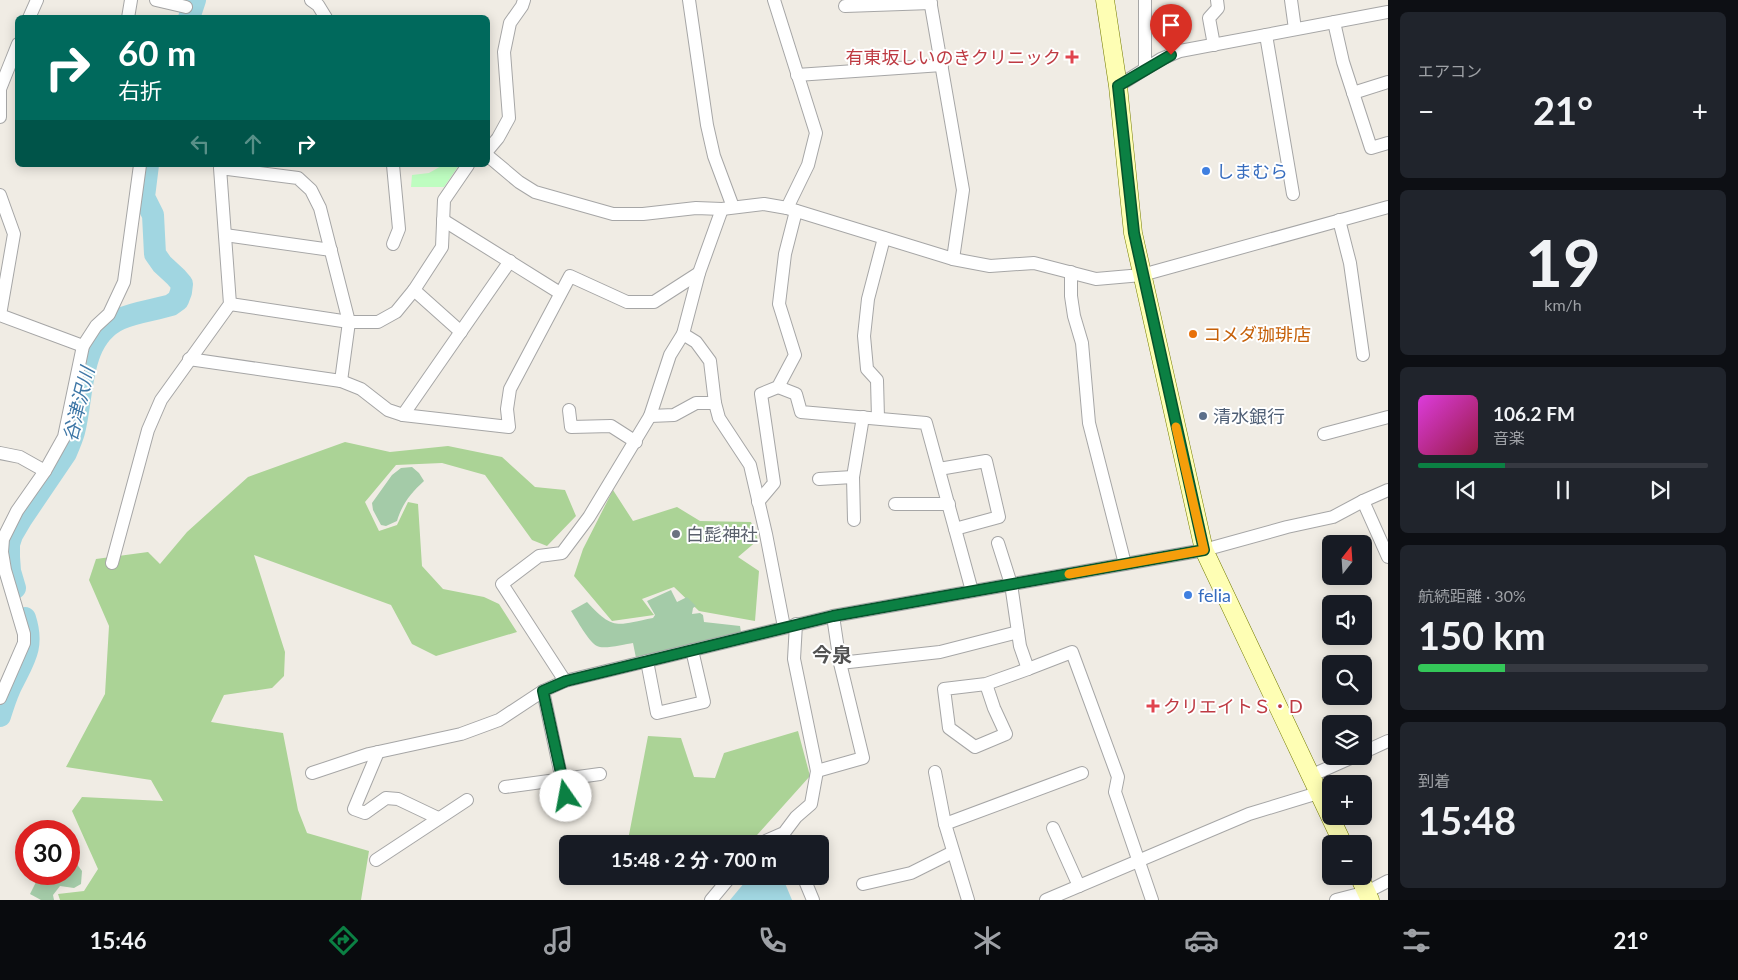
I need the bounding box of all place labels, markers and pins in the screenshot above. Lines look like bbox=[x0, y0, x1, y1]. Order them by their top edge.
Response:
pin bbox=[1150, 4, 1192, 55]
place label: 有東坂しいのきクリニック bbox=[846, 46, 1061, 68]
marker: 有東坂しいのきクリニック bbox=[1065, 50, 1079, 64]
place label: しまむら bbox=[1216, 160, 1288, 182]
marker: しまむら bbox=[1200, 165, 1212, 177]
place label: コメダ珈琲店 bbox=[1203, 323, 1311, 345]
marker: コメダ珈琲店 bbox=[1187, 328, 1199, 340]
place label: 清水銀行 bbox=[1213, 405, 1285, 427]
marker: 清水銀行 bbox=[1197, 410, 1209, 422]
place label: 白髭神社 bbox=[686, 523, 758, 545]
marker: 白髭神社 bbox=[670, 528, 682, 540]
place label: felia bbox=[1198, 584, 1231, 606]
marker: felia bbox=[1182, 589, 1194, 601]
place label: クリエイトＳ・D bbox=[1163, 695, 1303, 717]
marker: クリエイトＳ・D bbox=[1147, 700, 1159, 712]

